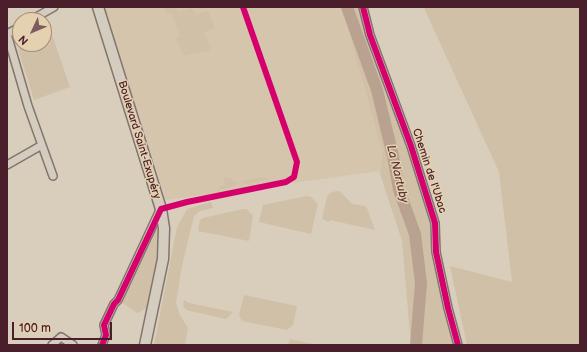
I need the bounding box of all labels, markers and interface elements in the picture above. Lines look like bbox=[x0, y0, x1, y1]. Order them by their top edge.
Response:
north arrow bbox=[12, 12, 52, 52]
text: N bbox=[16, 33, 31, 47]
street label: Boulevard Saint-Exupéry bbox=[115, 79, 163, 201]
street label: Chemin de l'Ubac bbox=[409, 127, 449, 215]
water label: La Nartuby bbox=[383, 144, 411, 204]
scale bar bbox=[14, 314, 114, 340]
text: 100 m bbox=[19, 321, 51, 336]

